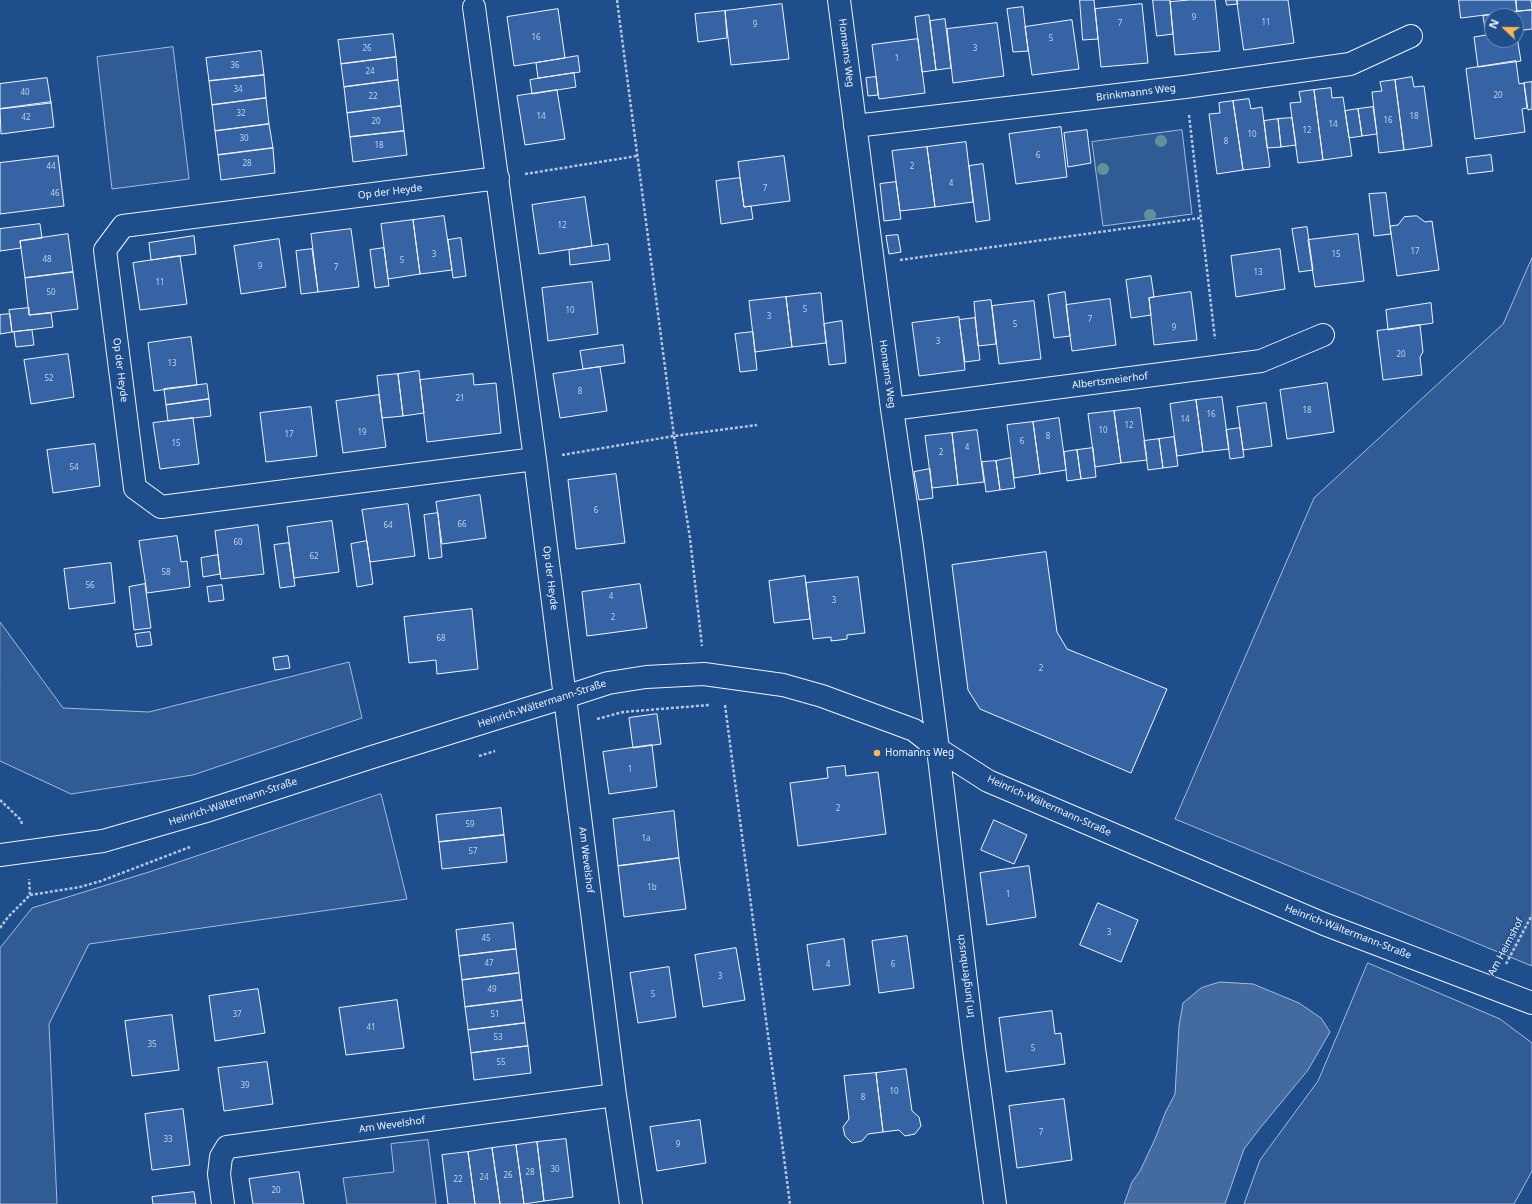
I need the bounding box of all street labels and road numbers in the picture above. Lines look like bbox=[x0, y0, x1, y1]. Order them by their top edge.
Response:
street label: Homanns Weg bbox=[836, 18, 856, 88]
street label: Brinkmanns Weg bbox=[1095, 82, 1177, 104]
street label: Op der Heyde bbox=[357, 182, 423, 202]
street label: Op der Heyde bbox=[110, 337, 130, 403]
street label: Homanns Weg bbox=[876, 339, 898, 409]
street label: Albertsmeierhof bbox=[1071, 370, 1149, 392]
street label: Op der Heyde bbox=[540, 545, 560, 611]
street label: Heinrich-Wältermann-Straße bbox=[476, 678, 608, 730]
street label: Heinrich-Wältermann-Straße bbox=[985, 773, 1113, 839]
street label: Heinrich-Wältermann-Straße bbox=[167, 776, 299, 828]
street label: Am Wevelshof bbox=[576, 826, 596, 894]
street label: Heinrich-Wältermann-Straße bbox=[1283, 902, 1413, 962]
street label: Am Heimshof bbox=[1486, 916, 1526, 978]
street label: Im Jungfernbusch bbox=[955, 934, 977, 1018]
street label: Am Wevelshof bbox=[358, 1114, 426, 1136]

